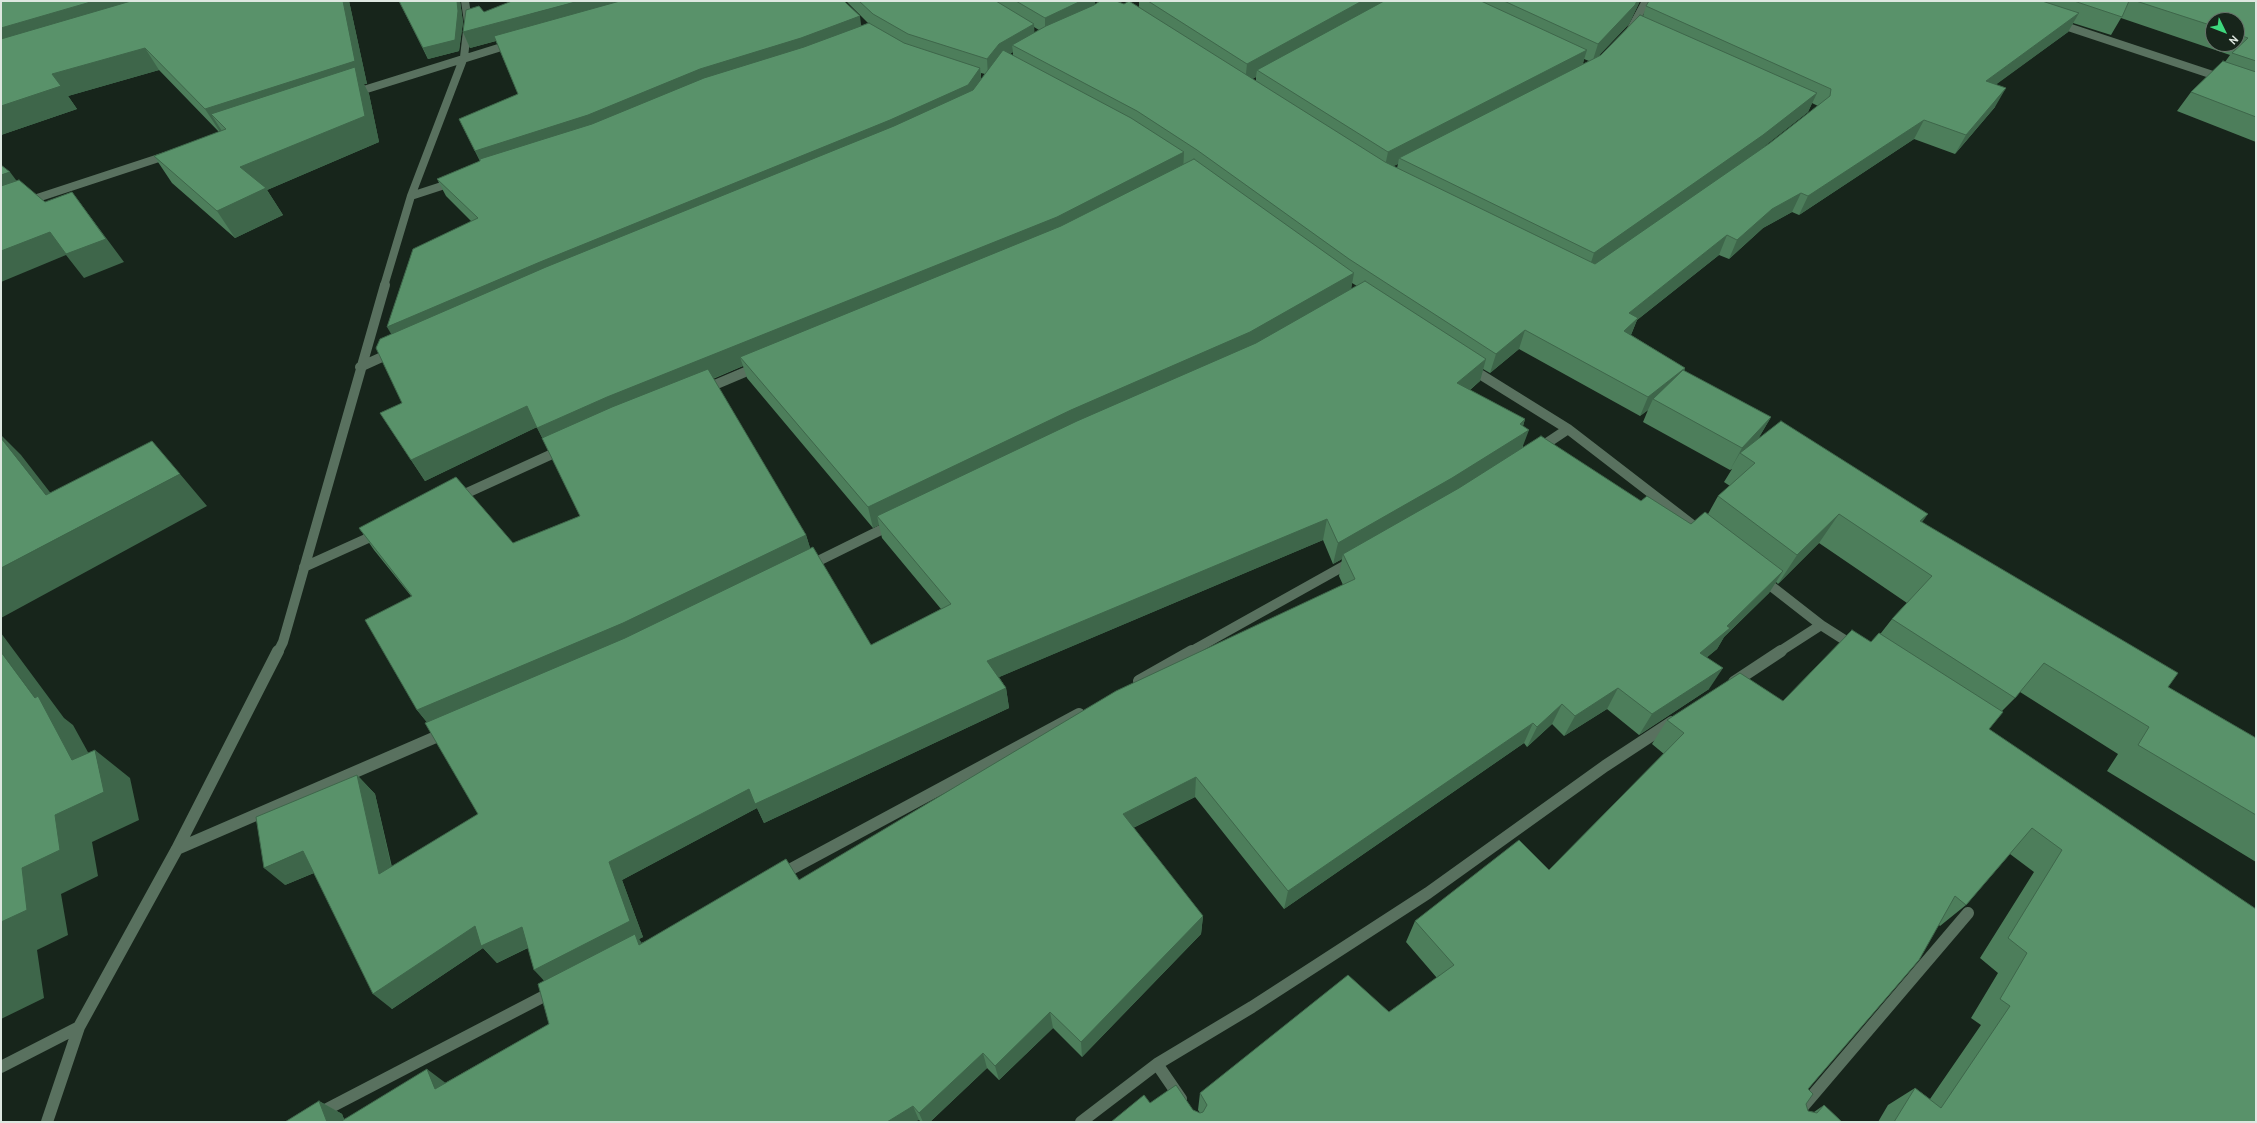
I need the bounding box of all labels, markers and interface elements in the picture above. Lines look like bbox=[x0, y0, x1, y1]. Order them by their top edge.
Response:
north arrow bbox=[2205, 12, 2245, 52]
text: N bbox=[2225, 32, 2241, 47]

